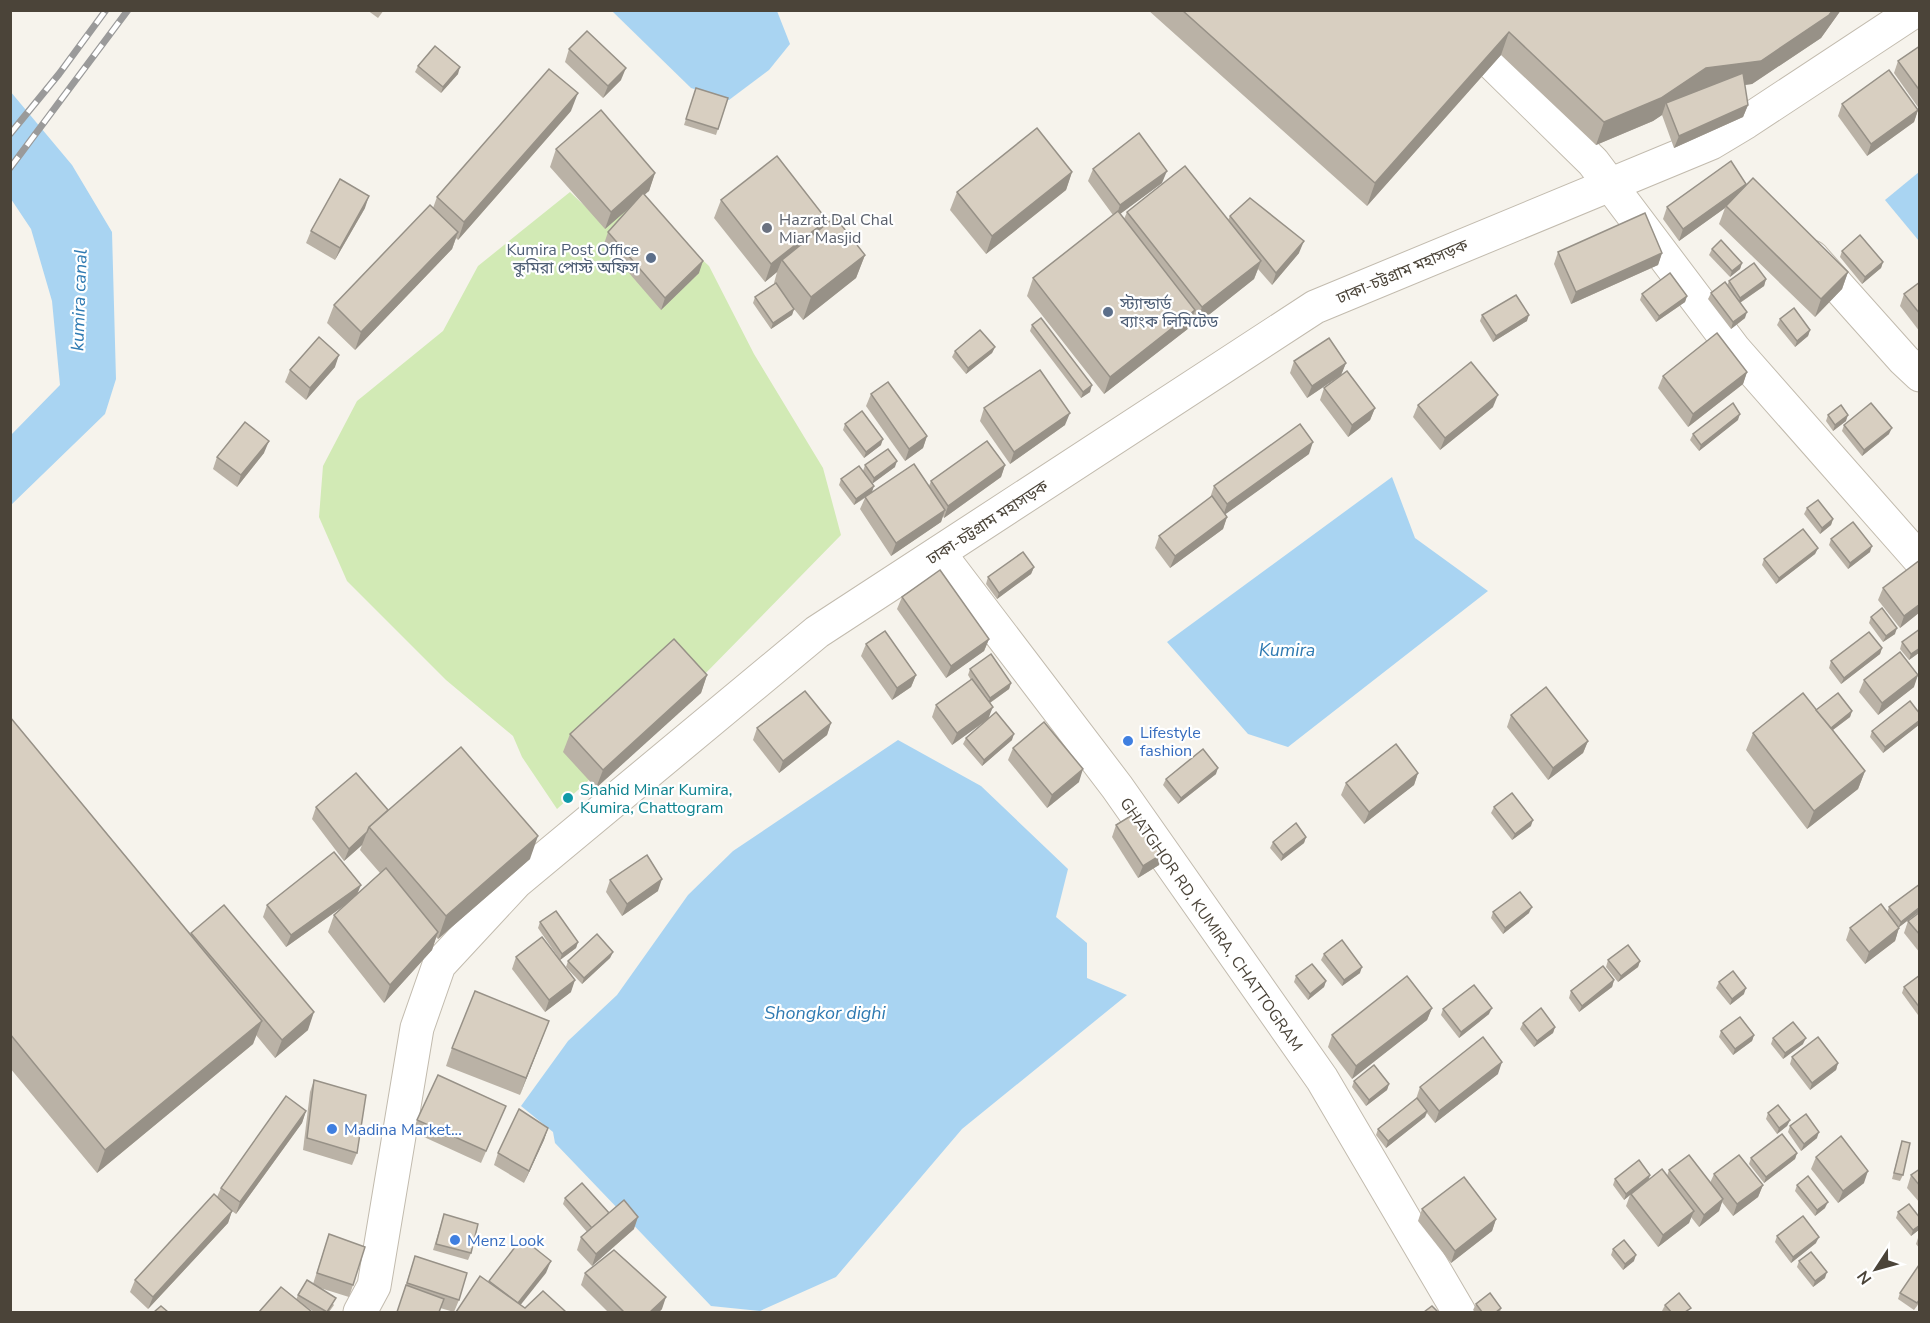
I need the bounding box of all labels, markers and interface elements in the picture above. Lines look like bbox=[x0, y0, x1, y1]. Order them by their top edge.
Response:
place label: Hazrat Dal Chal Miar Masjid bbox=[779, 209, 893, 249]
marker: Hazrat Dal Chal Miar Masjid bbox=[760, 221, 774, 235]
street label: ঢাকা-চট্টগ্রাম মহাসড়ক bbox=[1332, 234, 1472, 310]
place label: Kumira Post Office কুমিরা পোস্ট অফিস bbox=[506, 239, 640, 279]
water label: kumira canal bbox=[65, 249, 93, 351]
marker: Kumira Post Office কুমিরা পোস্ট অফিস bbox=[644, 251, 658, 265]
place label: স্ট্যান্ডার্ড ব্যাংক লিমিটেড bbox=[1119, 293, 1219, 333]
marker: স্ট্যান্ডার্ড ব্যাংক লিমিটেড bbox=[1101, 305, 1115, 319]
street label: ঢাকা-চট্টগ্রাম মহাসড়ক bbox=[922, 475, 1053, 571]
water label: Kumira bbox=[1259, 638, 1315, 662]
place label: Lifestyle fashion bbox=[1140, 722, 1201, 762]
marker: Lifestyle fashion bbox=[1121, 734, 1135, 748]
place label: Shahid Minar Kumira, Kumira, Chattogram bbox=[580, 779, 732, 819]
marker: Shahid Minar Kumira, Kumira, Chattogram bbox=[561, 791, 575, 805]
street label: GHATGHOR RD, KUMIRA, CHATTOGRAM bbox=[1115, 793, 1308, 1056]
water label: Shongkor dighi bbox=[764, 1001, 887, 1025]
place label: Madina Market... bbox=[344, 1119, 462, 1141]
marker: Madina Market... bbox=[325, 1122, 339, 1136]
place label: Menz Look bbox=[467, 1230, 545, 1252]
marker: Menz Look bbox=[448, 1233, 462, 1247]
north arrow bbox=[1846, 1239, 1906, 1299]
text: N bbox=[1852, 1266, 1877, 1289]

